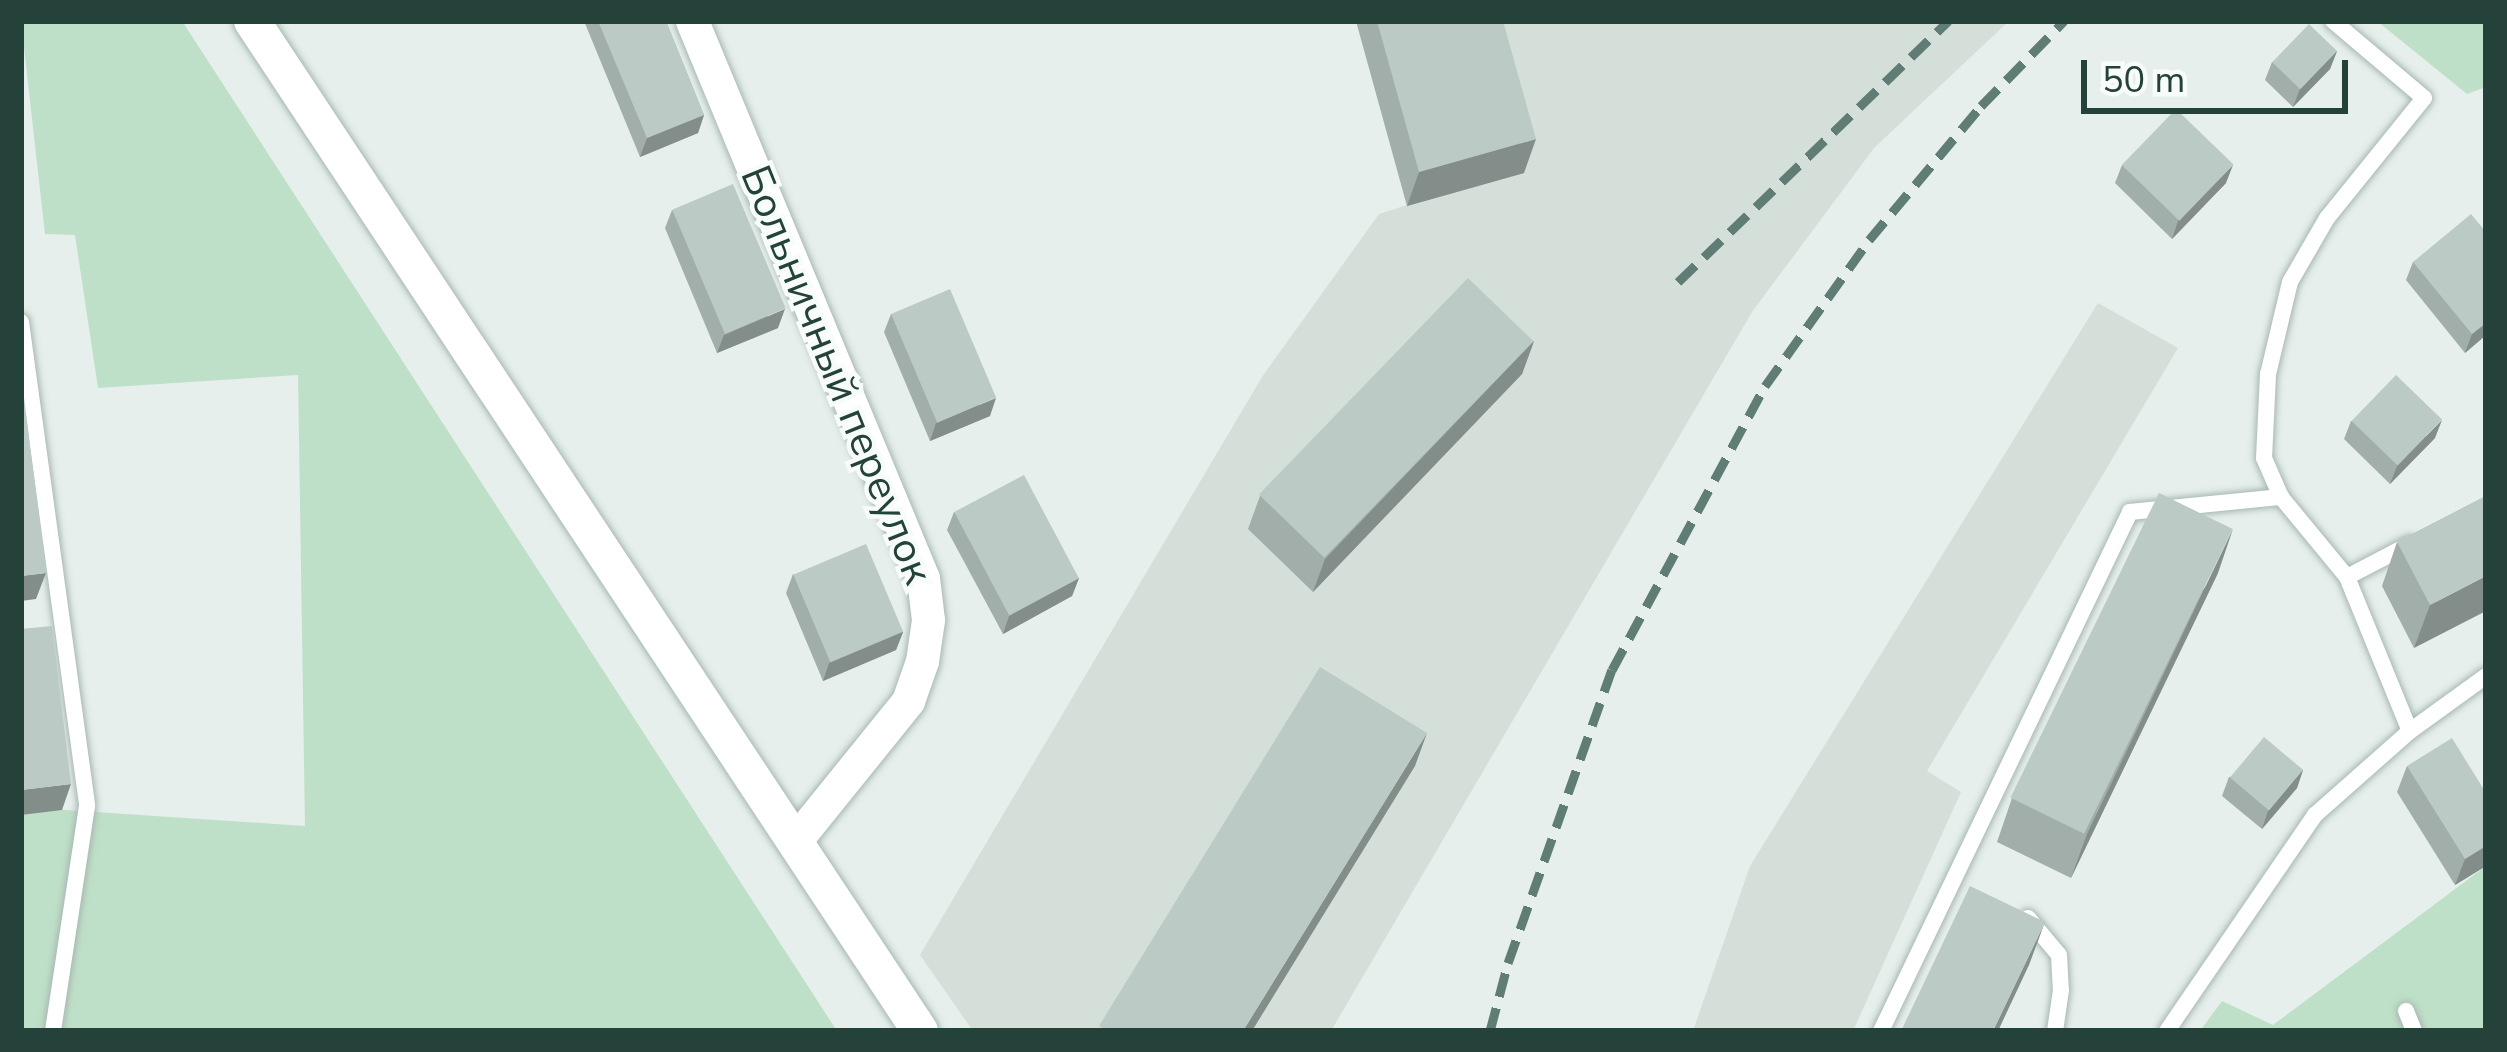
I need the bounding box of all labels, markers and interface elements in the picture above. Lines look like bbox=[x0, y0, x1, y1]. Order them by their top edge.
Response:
scale bar bbox=[2087, 36, 2354, 110]
text: 50 m bbox=[2102, 56, 2185, 105]
street label: Больничный переулок bbox=[729, 159, 943, 591]

